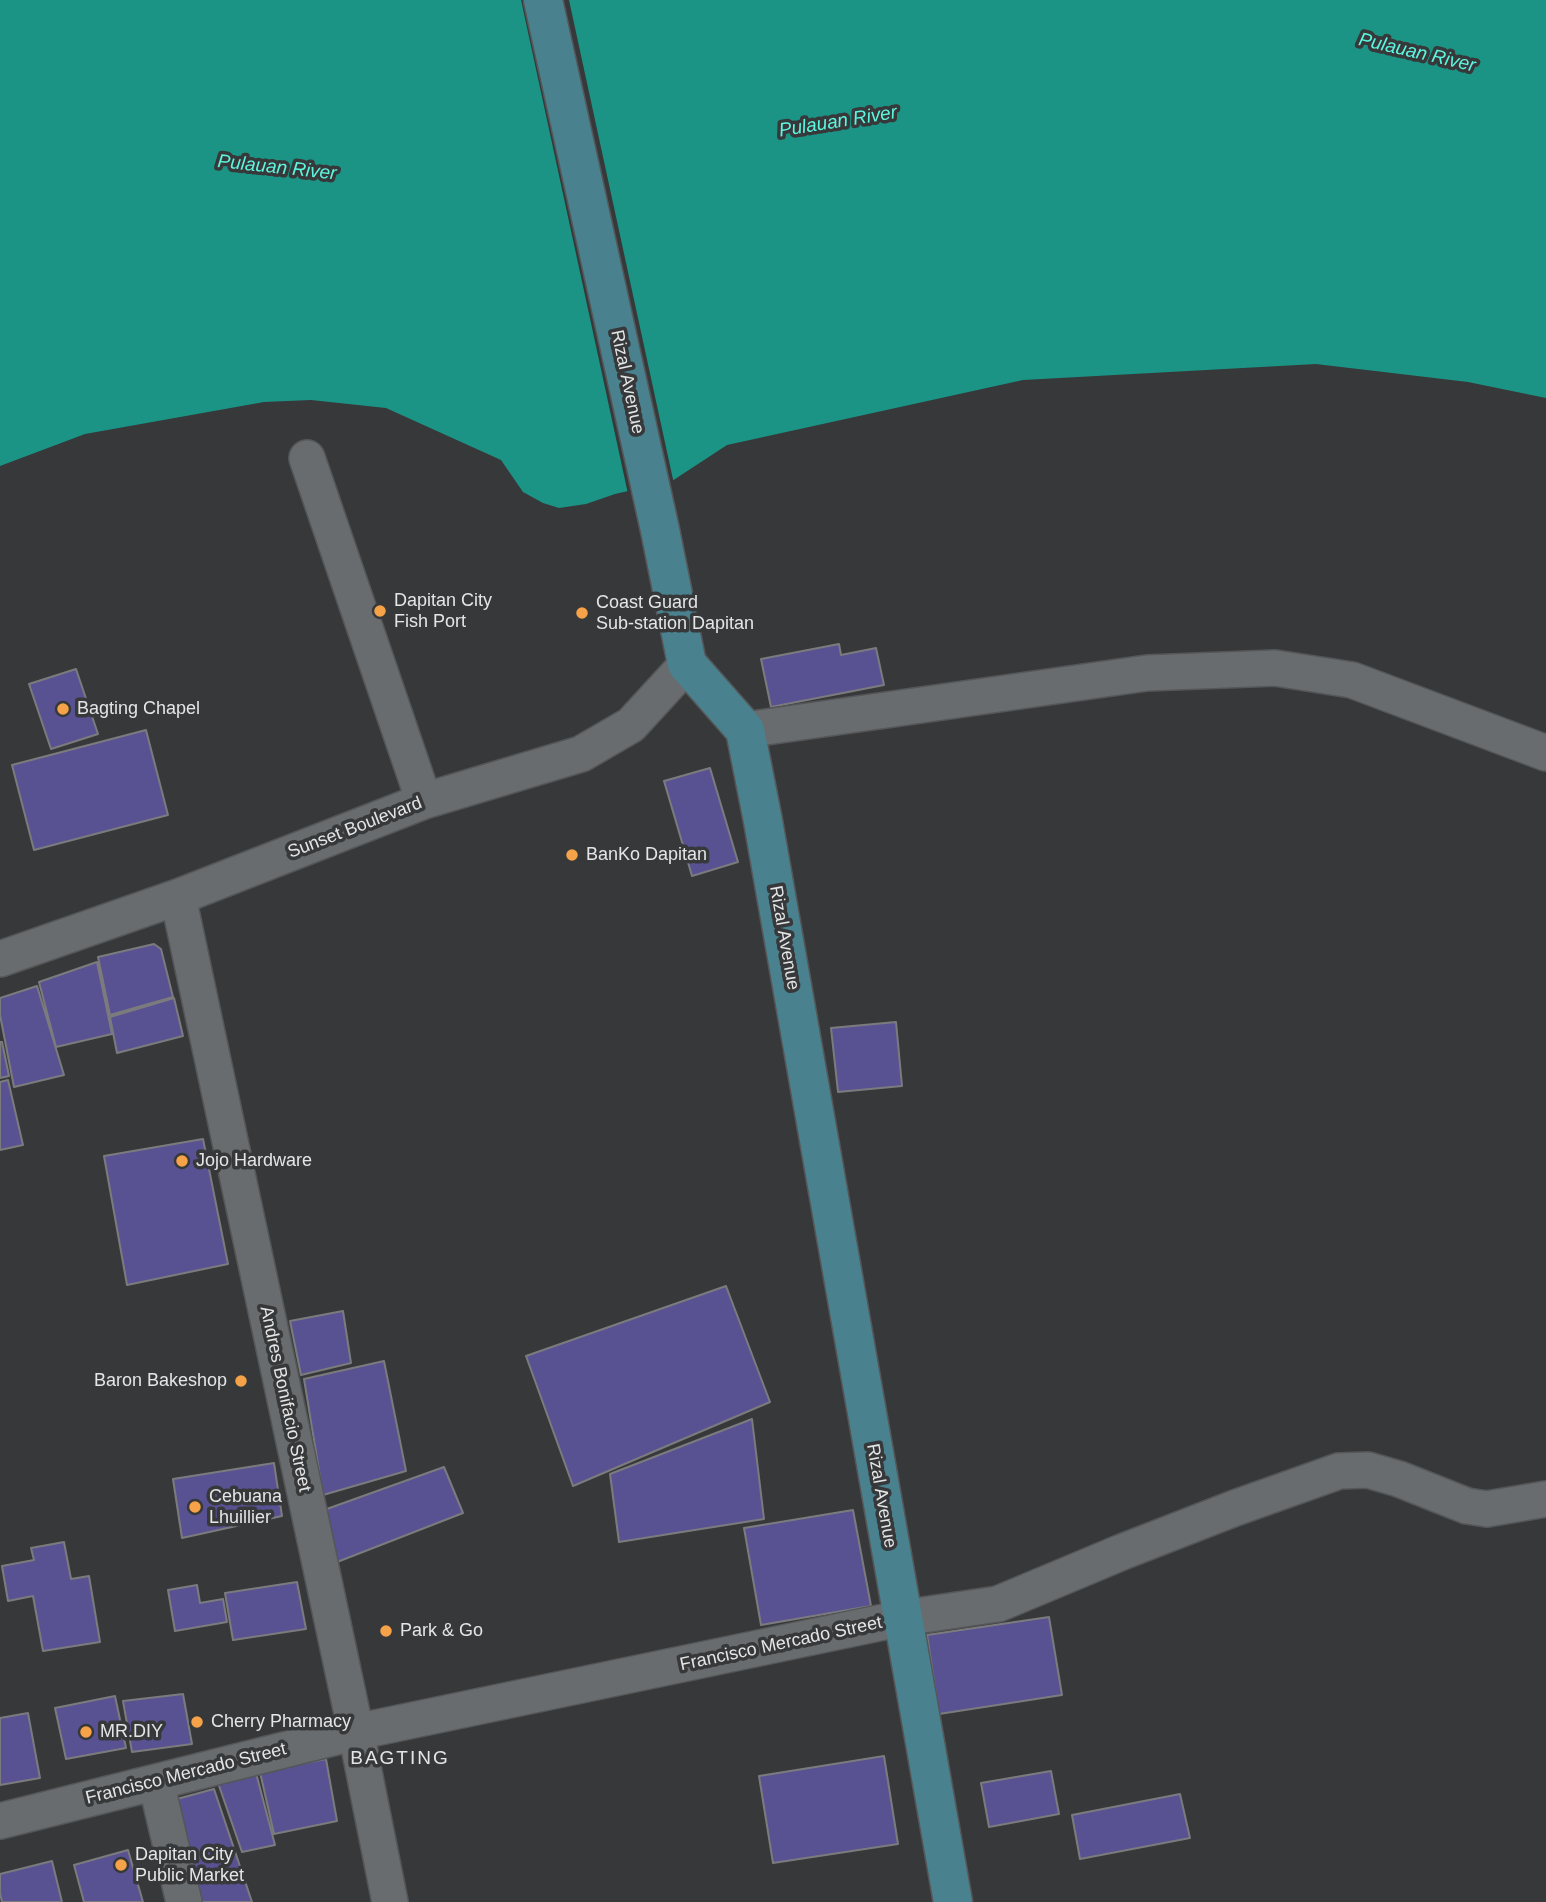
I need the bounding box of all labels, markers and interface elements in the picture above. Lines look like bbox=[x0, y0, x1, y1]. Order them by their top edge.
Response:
water label: Pulauan River bbox=[1356, 28, 1478, 78]
water label: Pulauan River bbox=[777, 101, 899, 143]
water label: Pulauan River bbox=[216, 150, 338, 186]
street label: Rizal Avenue bbox=[605, 328, 649, 436]
place label: Dapitan City Fish Port bbox=[394, 590, 492, 632]
place label: Coast Guard Sub-station Dapitan bbox=[596, 592, 754, 634]
marker: Dapitan City Fish Port bbox=[372, 603, 388, 619]
marker: Coast Guard Sub-station Dapitan bbox=[574, 605, 590, 621]
place label: Bagting Chapel bbox=[77, 698, 200, 720]
marker: Bagting Chapel bbox=[55, 701, 71, 717]
street label: Sunset Boulevard bbox=[285, 792, 425, 864]
place label: BanKo Dapitan bbox=[586, 844, 707, 866]
marker: BanKo Dapitan bbox=[564, 847, 580, 863]
street label: Rizal Avenue bbox=[764, 884, 804, 992]
place label: Jojo Hardware bbox=[196, 1150, 312, 1172]
marker: Jojo Hardware bbox=[174, 1153, 190, 1169]
street label: Andres Bonifacio Street bbox=[255, 1304, 315, 1494]
place label: Baron Bakeshop bbox=[94, 1370, 227, 1392]
marker: Baron Bakeshop bbox=[233, 1373, 249, 1389]
street label: Rizal Avenue bbox=[861, 1442, 901, 1550]
place label: Cebuana Lhuillier bbox=[209, 1486, 282, 1528]
marker: Cebuana Lhuillier bbox=[187, 1499, 203, 1515]
street label: Francisco Mercado Street bbox=[678, 1612, 884, 1676]
place label: Park & Go bbox=[400, 1620, 483, 1642]
marker: Park & Go bbox=[378, 1623, 394, 1639]
place label: Cherry Pharmacy bbox=[211, 1711, 351, 1733]
marker: Cherry Pharmacy bbox=[189, 1714, 205, 1730]
place label: MR.DIY bbox=[100, 1721, 163, 1743]
marker: MR.DIY bbox=[78, 1724, 94, 1740]
street label: Francisco Mercado Street bbox=[83, 1739, 289, 1809]
district label: BAGTING bbox=[351, 1748, 449, 1770]
place label: Dapitan City Public Market bbox=[135, 1844, 244, 1886]
marker: Dapitan City Public Market bbox=[113, 1857, 129, 1873]

